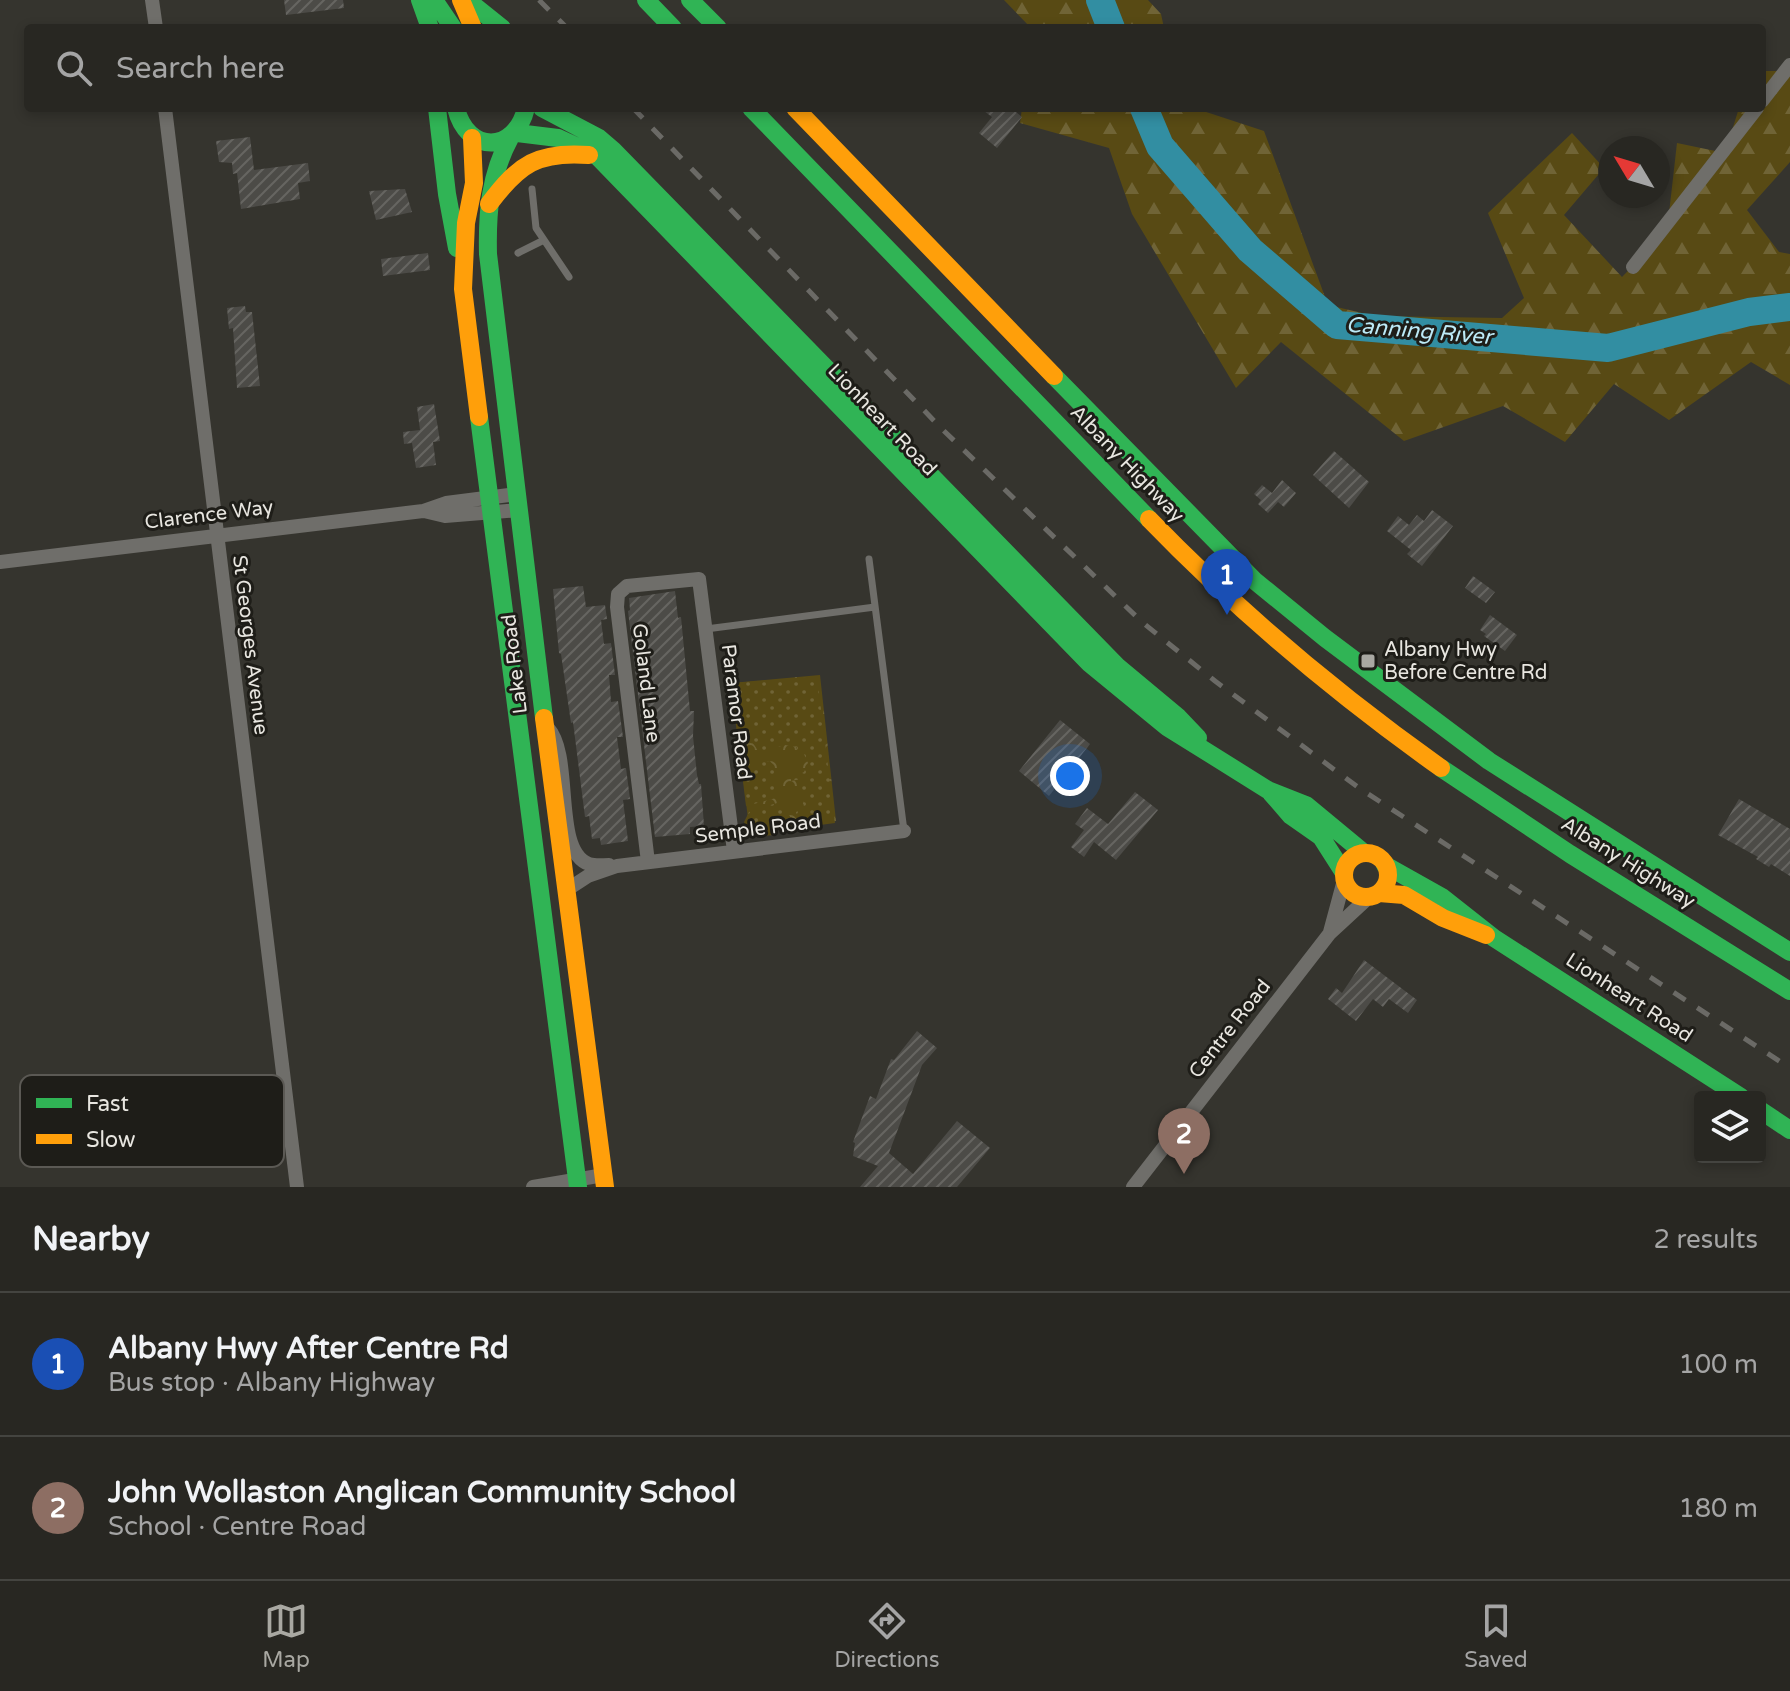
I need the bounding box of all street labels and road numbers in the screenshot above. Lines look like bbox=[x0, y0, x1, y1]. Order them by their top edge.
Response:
street label: Lionheart Road bbox=[823, 359, 941, 481]
street label: Albany Highway bbox=[1065, 400, 1189, 528]
street label: Clarence Way bbox=[143, 495, 275, 535]
street label: St Georges Avenue bbox=[227, 554, 273, 736]
street label: Lake Road bbox=[497, 613, 533, 715]
street label: Goland Lane bbox=[627, 622, 665, 744]
street label: Paramor Road bbox=[716, 643, 756, 781]
street label: Semple Road bbox=[694, 809, 822, 849]
street label: Albany Highway bbox=[1557, 812, 1700, 914]
street label: Lionheart Road bbox=[1561, 948, 1697, 1048]
street label: Centre Road bbox=[1184, 975, 1276, 1083]

